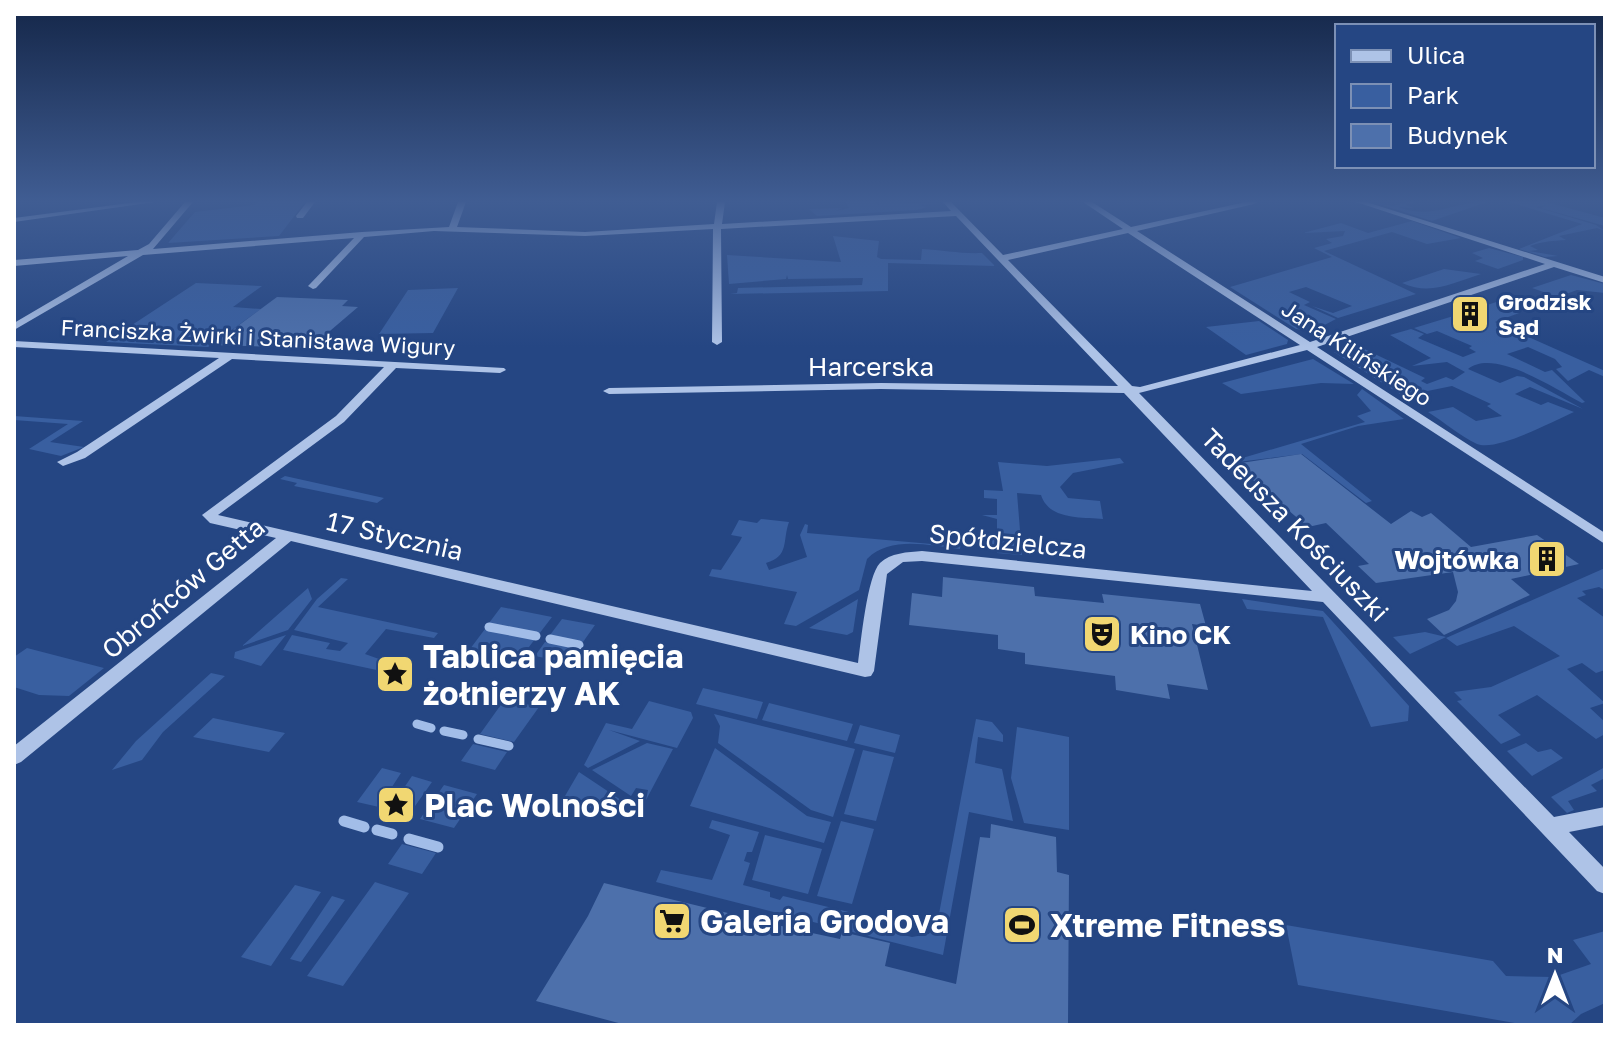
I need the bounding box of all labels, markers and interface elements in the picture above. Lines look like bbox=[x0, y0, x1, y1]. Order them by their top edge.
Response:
legend bbox=[1335, 24, 1595, 168]
text: Ulica bbox=[1407, 40, 1465, 69]
text: Park bbox=[1407, 80, 1459, 109]
text: Budynek bbox=[1407, 120, 1508, 149]
place label: Grodzisk Sąd bbox=[1498, 288, 1592, 340]
building icon: Grodzisk Sąd bbox=[1449, 293, 1491, 335]
street label: Jana Kilińskiego bbox=[1277, 295, 1437, 411]
street label: Franciszka Żwirki i Stanisława Wigury bbox=[60, 313, 456, 361]
street label: Harcerska bbox=[808, 351, 934, 382]
street label: Tadeusza Kościuszki bbox=[1195, 422, 1395, 628]
street label: 17 Stycznia bbox=[324, 505, 466, 567]
street label: Obrońców Getta bbox=[96, 511, 270, 665]
street label: Spółdzielcza bbox=[928, 517, 1088, 565]
building icon: Wojtówka bbox=[1526, 538, 1568, 580]
place label: Wojtówka bbox=[1394, 544, 1519, 575]
theatre icon: Kino CK bbox=[1081, 613, 1123, 655]
place label: Kino CK bbox=[1130, 619, 1231, 650]
place label: Tablica pamięcia żołnierzy AK bbox=[423, 637, 684, 712]
place icon: Tablica pamięcia żołnierzy AK bbox=[374, 653, 416, 695]
place icon: Plac Wolności bbox=[375, 784, 417, 826]
place label: Plac Wolności bbox=[424, 786, 645, 824]
supermarket icon: Galeria Grodova bbox=[651, 900, 693, 942]
place label: Galeria Grodova bbox=[700, 902, 949, 940]
sports icon: Xtreme Fitness bbox=[1001, 904, 1043, 946]
place label: Xtreme Fitness bbox=[1050, 906, 1285, 944]
north arrow bbox=[1515, 935, 1595, 1015]
text: N bbox=[1547, 941, 1563, 968]

